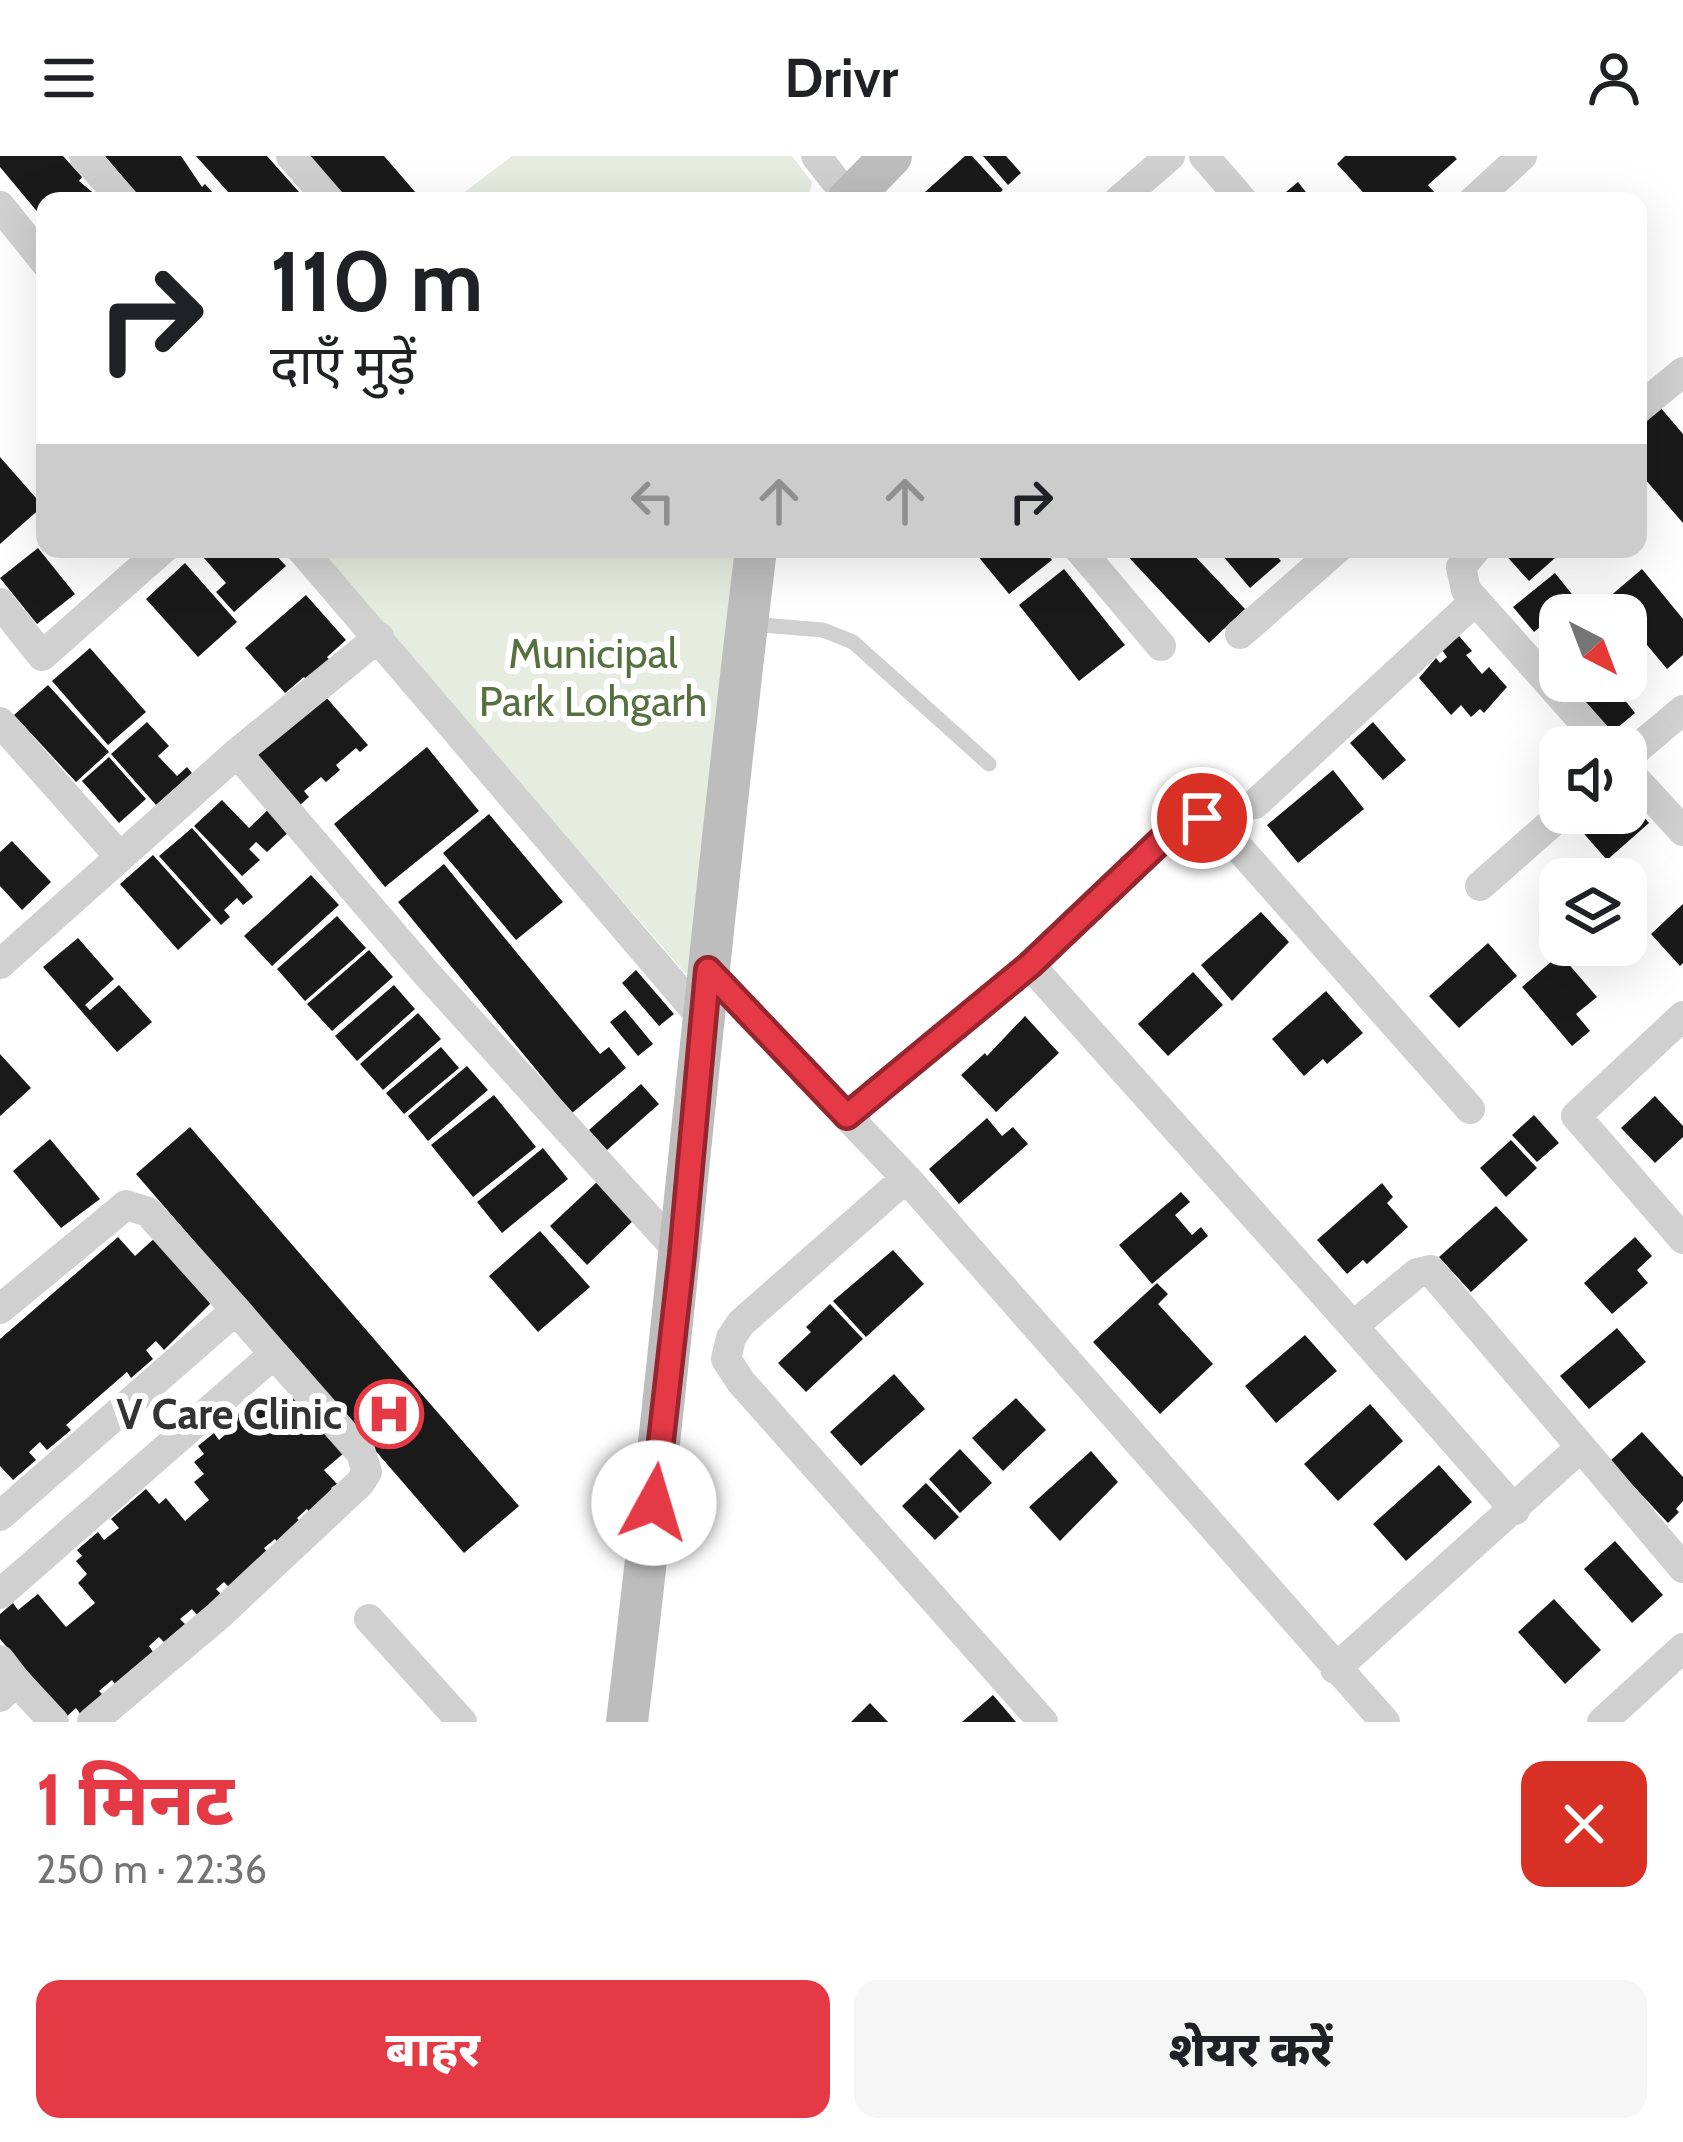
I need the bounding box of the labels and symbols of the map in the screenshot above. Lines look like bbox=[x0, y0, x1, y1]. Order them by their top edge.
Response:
north arrow bbox=[1539, 594, 1647, 702]
park label: Municipal Park Lohgarh bbox=[479, 627, 707, 727]
pin bbox=[1151, 767, 1253, 869]
hospital icon: V Care Clinic bbox=[354, 1379, 424, 1449]
place label: V Care Clinic bbox=[116, 1388, 342, 1440]
position arrow bbox=[591, 1440, 717, 1566]

